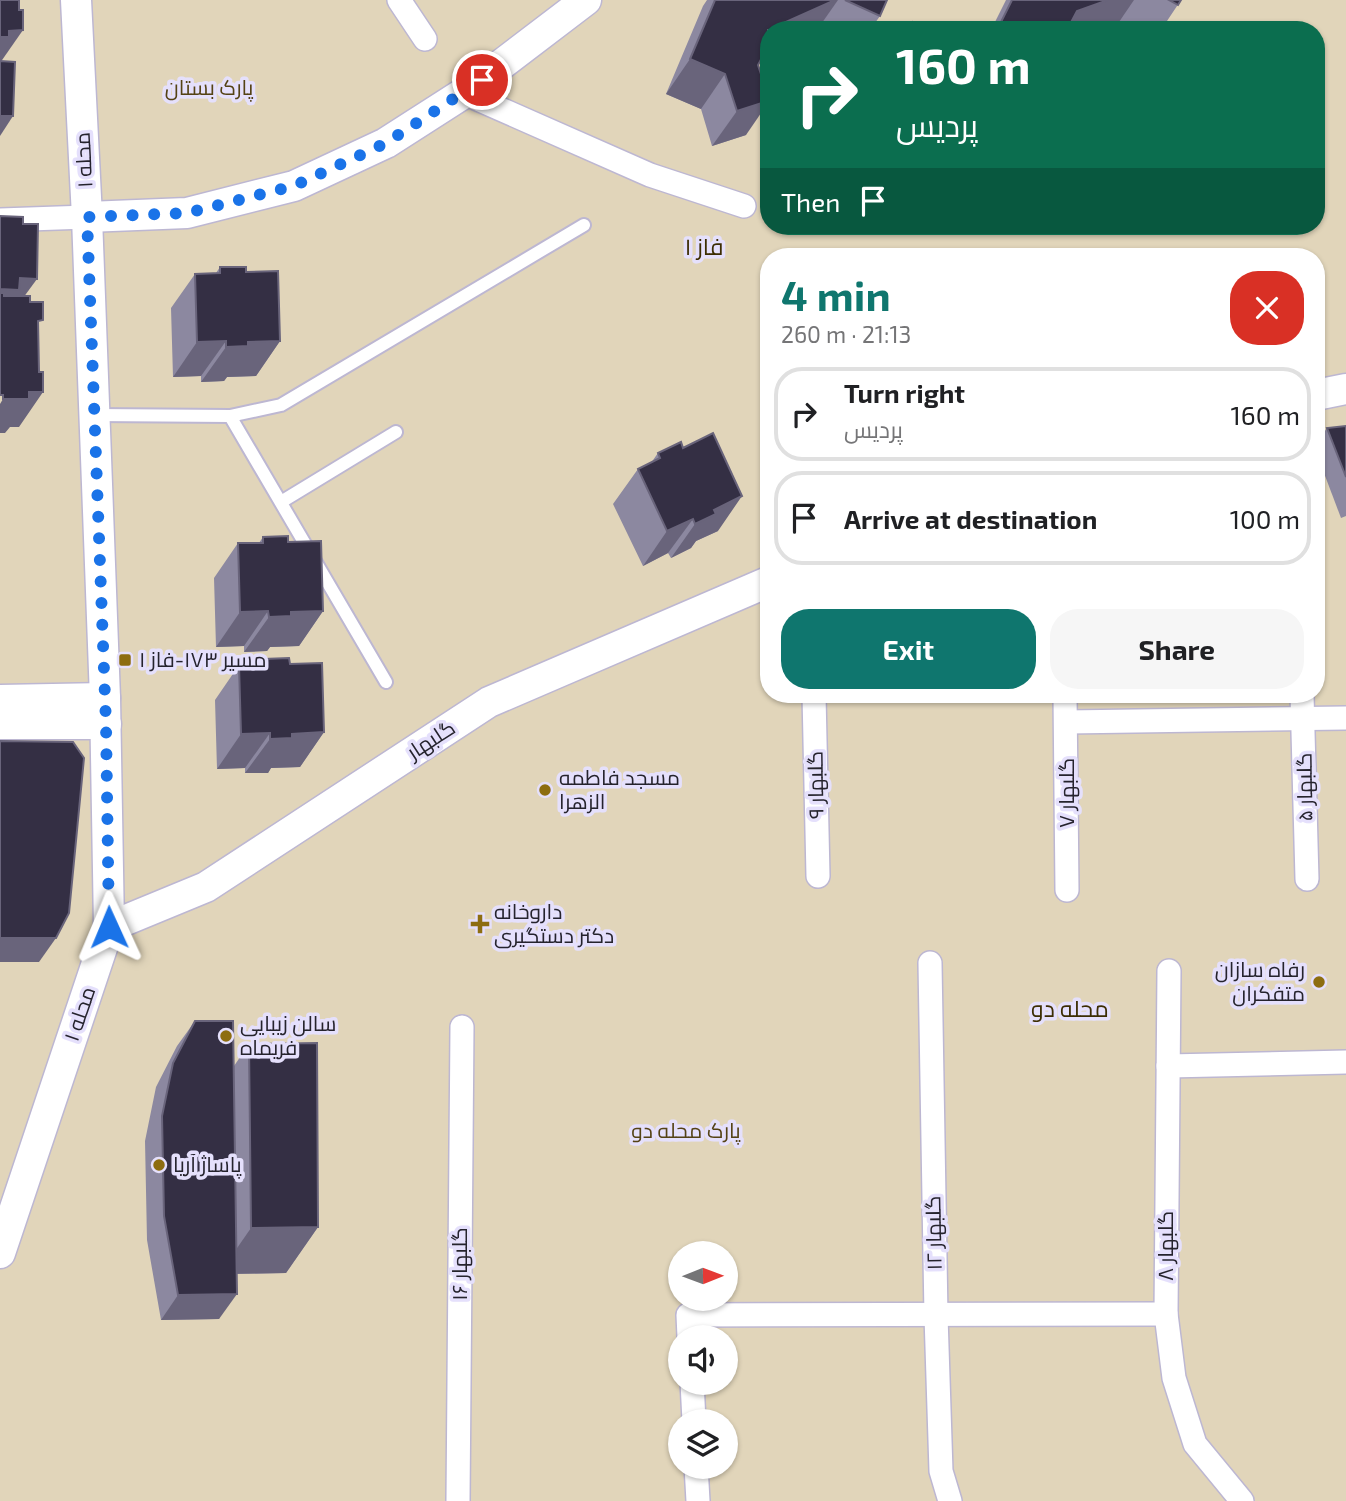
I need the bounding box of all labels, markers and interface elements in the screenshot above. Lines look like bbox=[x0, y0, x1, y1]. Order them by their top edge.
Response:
text: 160 m bbox=[896, 35, 1031, 94]
icon: right bbox=[781, 49, 872, 140]
pin bbox=[452, 50, 512, 110]
icon: arrive bbox=[463, 61, 501, 99]
park label: پارک بستان bbox=[165, 74, 254, 102]
text: پردیس bbox=[896, 105, 978, 143]
street label: محله ۱ bbox=[69, 132, 96, 189]
icon: arrive bbox=[854, 182, 892, 220]
text: Then bbox=[781, 186, 840, 217]
district label: فاز ۱ bbox=[684, 232, 724, 260]
text: 4 min bbox=[781, 269, 891, 319]
button: close bbox=[1230, 271, 1304, 345]
text: 260 m · 21:13 bbox=[781, 320, 911, 348]
text: Turn right bbox=[844, 377, 965, 408]
icon: right bbox=[785, 395, 823, 433]
text: 160 m bbox=[1231, 399, 1300, 430]
text: پردیس bbox=[844, 415, 903, 443]
icon: arrive bbox=[785, 499, 823, 537]
text: Arrive at destination bbox=[844, 503, 1097, 534]
text: 100 m bbox=[1230, 503, 1300, 534]
button: Exit bbox=[781, 609, 1036, 689]
button: Share bbox=[1050, 609, 1304, 689]
place label: مسیر ۱۷۳-فاز ۱ bbox=[139, 646, 267, 672]
marker: مسیر ۱۷۳-فاز ۱ bbox=[117, 652, 133, 668]
street label: گلبهار bbox=[401, 714, 460, 766]
street label: گلبهار ۹ bbox=[801, 751, 830, 819]
street label: گلبهار ۵ bbox=[1290, 753, 1319, 822]
street label: گلبهار ۷ bbox=[1053, 758, 1080, 828]
place label: مسجد فاطمه الزهرا bbox=[559, 764, 680, 814]
marker: مسجد فاطمه الزهرا bbox=[537, 782, 553, 798]
position arrow bbox=[72, 890, 146, 964]
place label: داروخانه دکتر دستگیری bbox=[494, 898, 614, 949]
marker: داروخانه دکتر دستگیری bbox=[472, 916, 488, 932]
place label: رفاه سازان متفکران bbox=[1215, 956, 1305, 1007]
marker: رفاه سازان متفکران bbox=[1311, 974, 1327, 990]
street label: محله ۱ bbox=[58, 983, 100, 1044]
district label: محله دو bbox=[1031, 994, 1109, 1022]
place label: سالن زیبایی فریماه bbox=[240, 1010, 336, 1060]
marker: سالن زیبایی فریماه bbox=[218, 1028, 234, 1044]
park label: پارک محله دو bbox=[631, 1117, 741, 1145]
place label: پاساژ آریا bbox=[173, 1151, 242, 1179]
marker: پاساژ آریا bbox=[151, 1157, 167, 1173]
street label: گلبهار ۱۲ bbox=[919, 1195, 948, 1271]
street label: گلبهار ۸ bbox=[1152, 1211, 1179, 1281]
street label: گلبهار ۱۶ bbox=[446, 1227, 473, 1301]
north arrow bbox=[668, 1241, 738, 1311]
map controls bbox=[668, 1241, 738, 1479]
button: sound bbox=[668, 1325, 738, 1395]
button: layers bbox=[668, 1409, 738, 1479]

